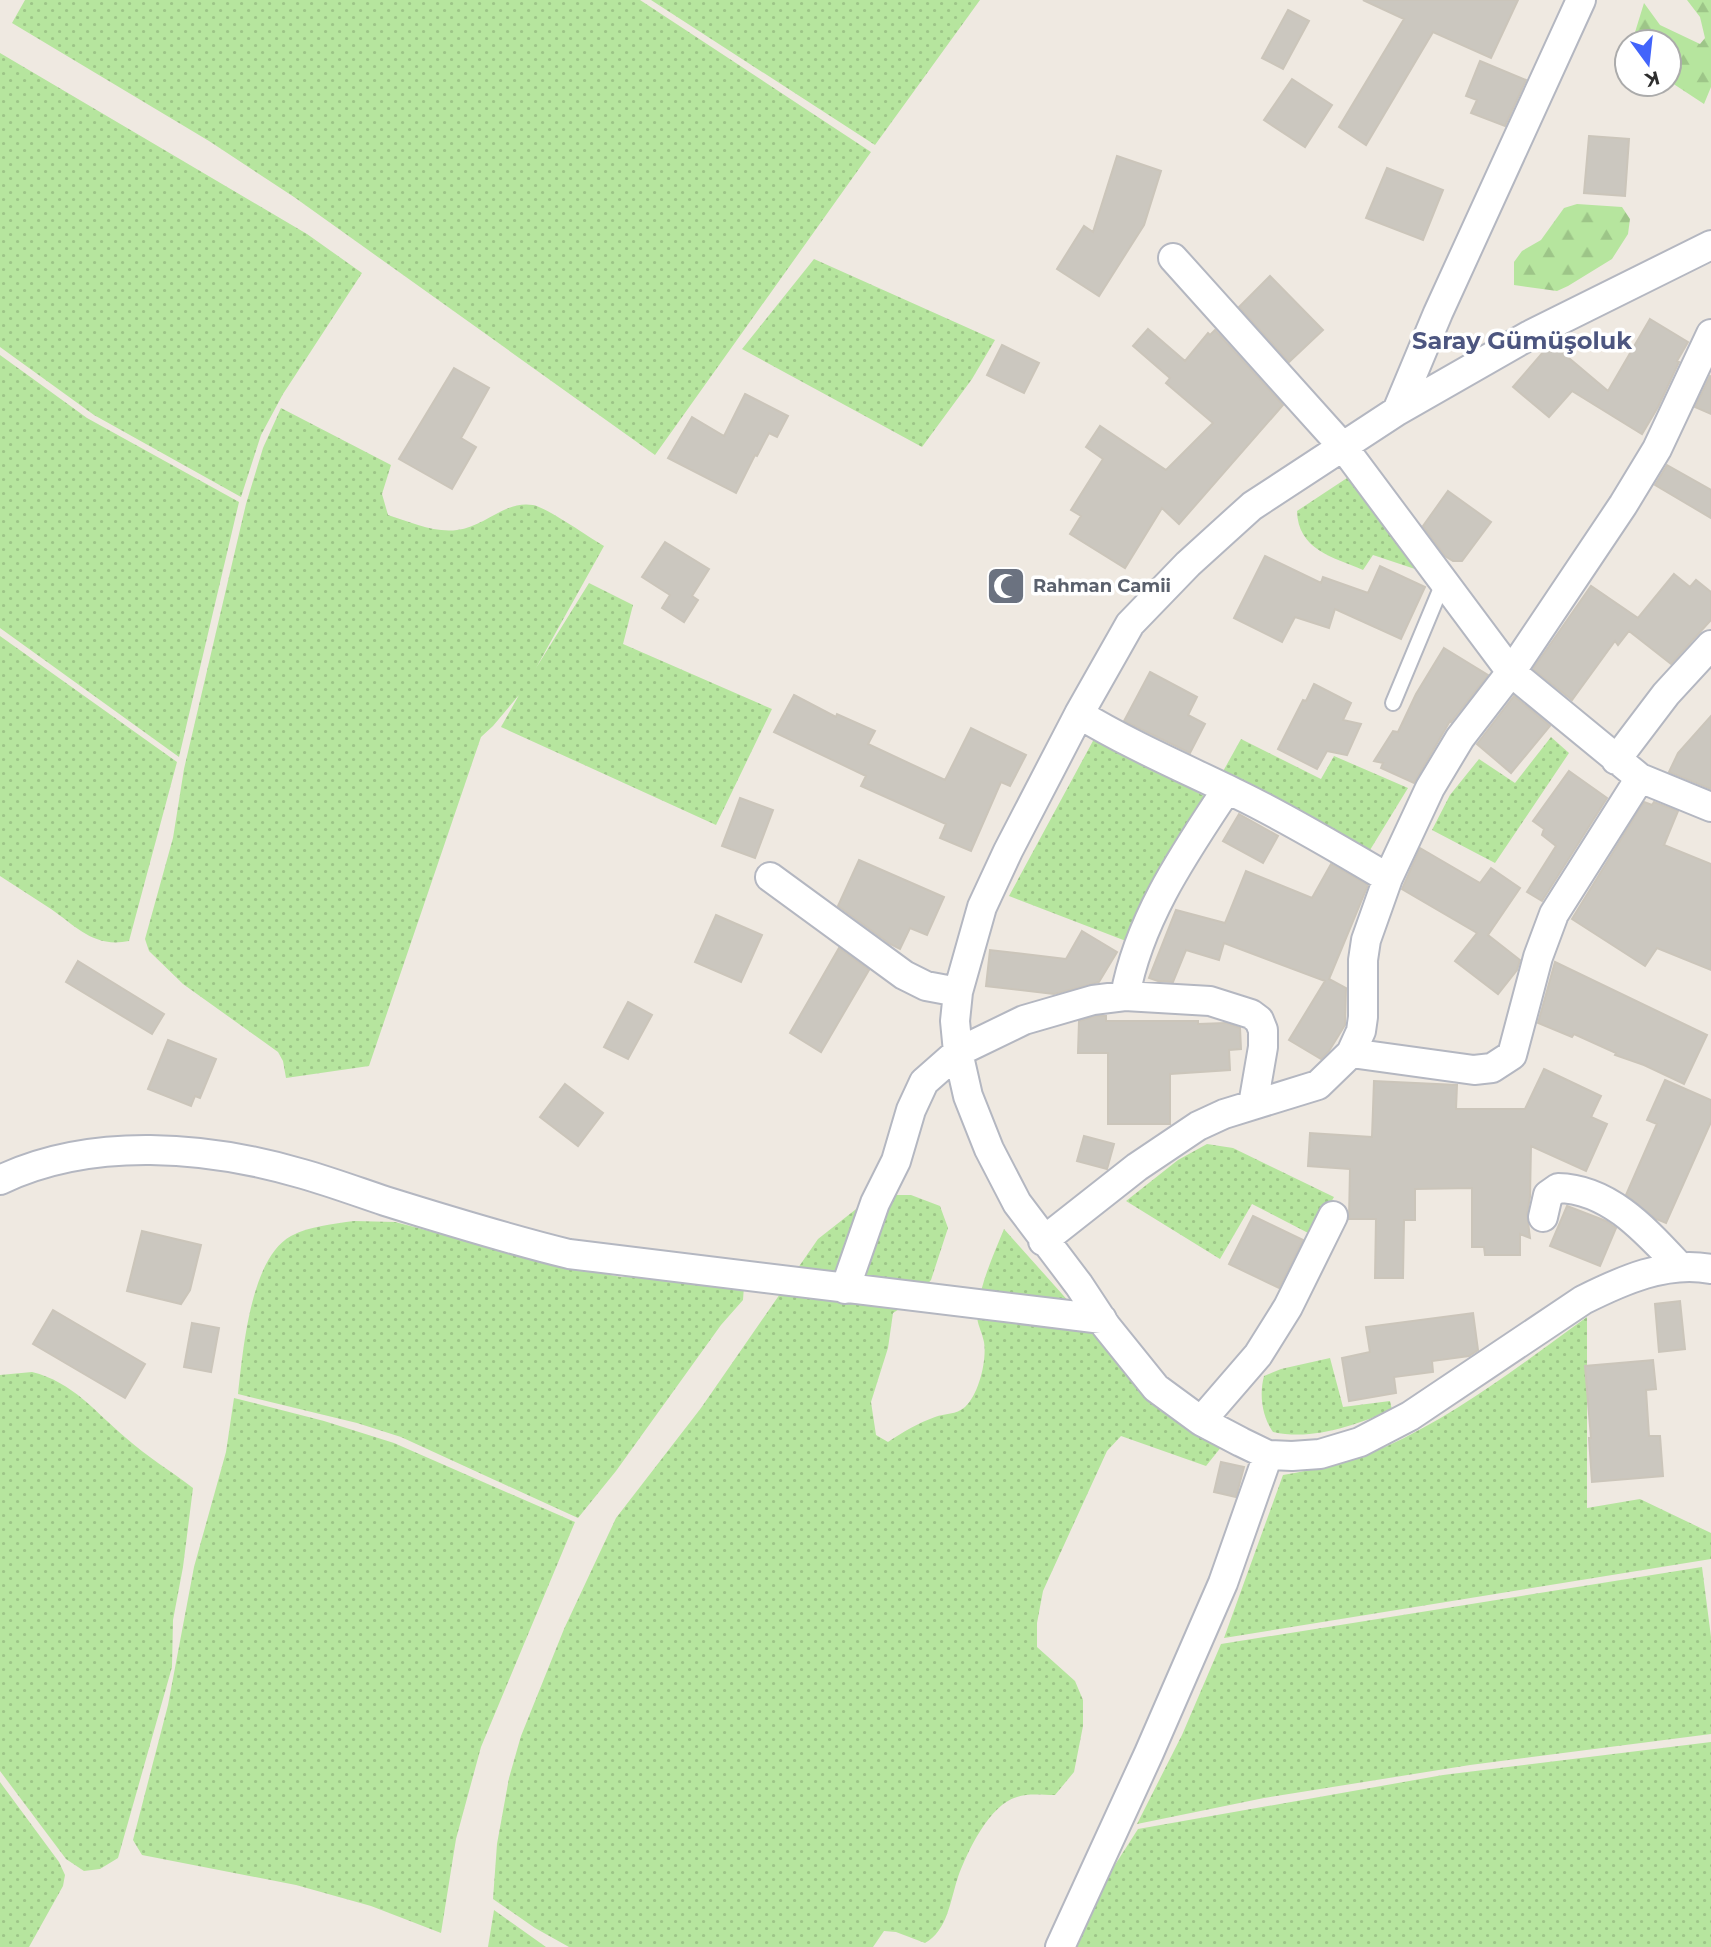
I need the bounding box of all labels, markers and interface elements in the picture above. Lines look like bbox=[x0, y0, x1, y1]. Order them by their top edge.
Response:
north arrow bbox=[1613, 28, 1683, 98]
text: K bbox=[1642, 66, 1662, 92]
district label: Saray Gümüşoluk bbox=[1412, 326, 1632, 355]
mosque icon: Rahman Camii bbox=[985, 565, 1027, 607]
place label: Rahman Camii bbox=[1033, 575, 1171, 597]

